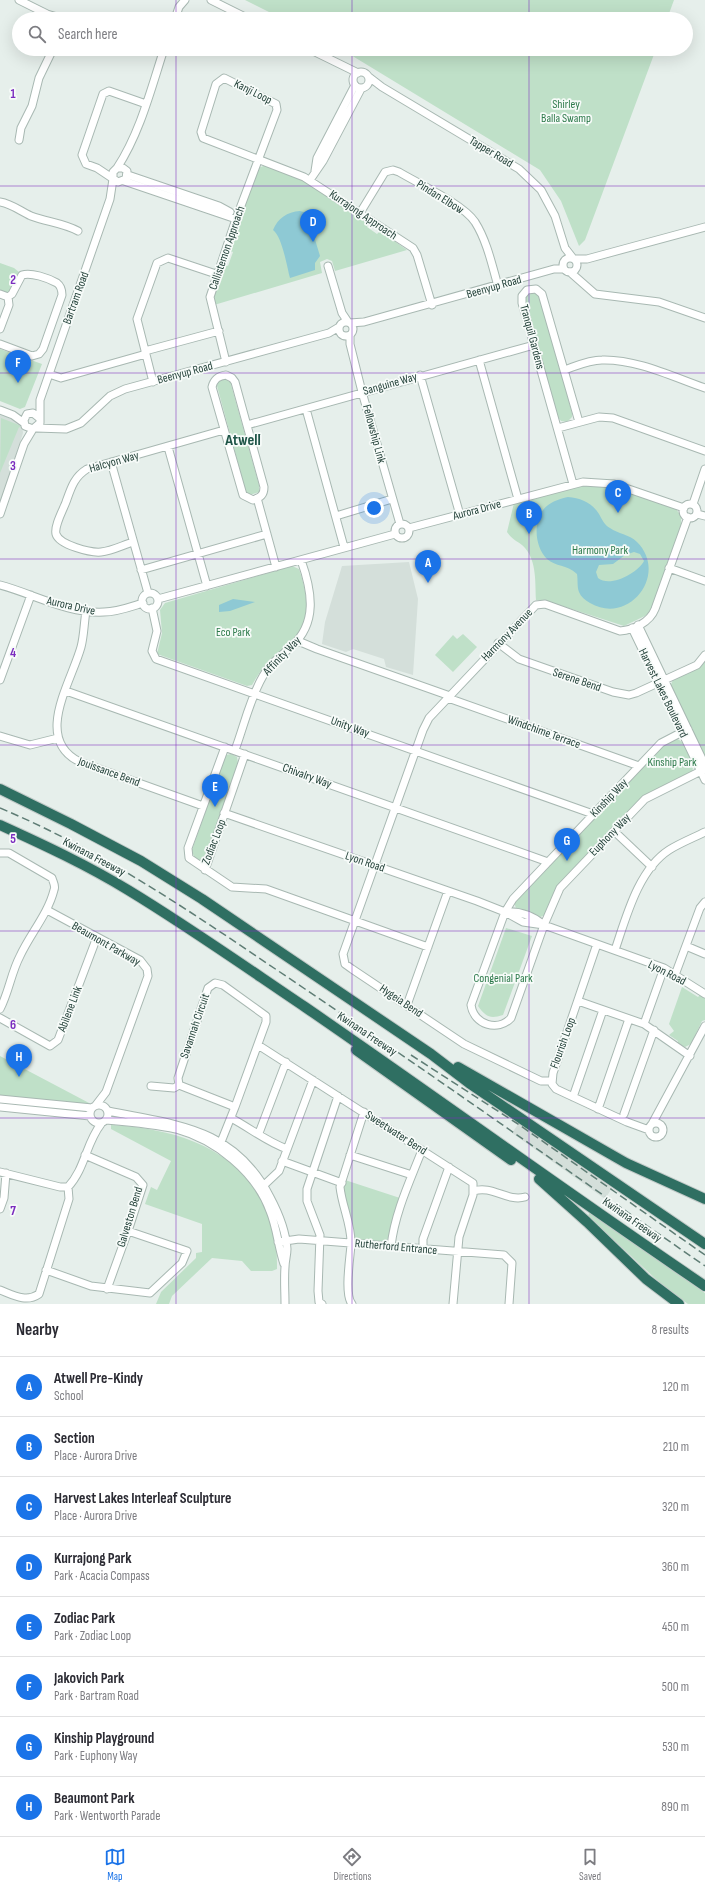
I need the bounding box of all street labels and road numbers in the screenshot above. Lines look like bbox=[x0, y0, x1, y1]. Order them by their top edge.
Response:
street label: Kanji Loop bbox=[231, 76, 275, 108]
street label: Tapper Road bbox=[466, 133, 516, 171]
street label: Pindan Elbow bbox=[414, 177, 467, 218]
street label: Kurrajong Approach bbox=[326, 187, 400, 243]
street label: Callistemon Approach bbox=[206, 204, 248, 292]
street label: Bartram Road bbox=[60, 270, 92, 326]
street label: Beenyup Road bbox=[465, 272, 523, 302]
street label: Tranquil Gardens bbox=[516, 303, 548, 371]
street label: Beenyup Road bbox=[156, 358, 214, 388]
street label: Sanguine Way bbox=[361, 369, 419, 399]
street label: Fellowship Link bbox=[359, 403, 389, 465]
street label: Halcyon Way bbox=[87, 448, 141, 476]
street label: Aurora Drive bbox=[450, 496, 503, 524]
street label: Aurora Drive bbox=[44, 593, 97, 619]
street label: Harmony Avenue bbox=[478, 605, 536, 665]
street label: Affinity Way bbox=[259, 633, 305, 679]
street label: Harvest Lakes Boulevard bbox=[635, 646, 691, 740]
street label: Serene Bend bbox=[551, 665, 603, 695]
street label: Windchime Terrace bbox=[505, 712, 583, 752]
street label: Unity Way bbox=[329, 713, 372, 741]
street label: Jouissance Bend bbox=[75, 754, 142, 790]
street label: Chivalry Way bbox=[280, 760, 334, 792]
street label: Kinship Way bbox=[587, 775, 631, 820]
street label: Euphony Way bbox=[586, 810, 634, 859]
street label: Zodiac Loop bbox=[198, 817, 230, 867]
street label: Kwinana Freeway bbox=[60, 834, 128, 880]
street label: Lyon Road bbox=[343, 848, 387, 876]
street label: Beaumont Parkway bbox=[69, 918, 143, 970]
street label: Lyon Road bbox=[645, 957, 689, 989]
street label: Hygeia Bend bbox=[376, 981, 426, 1021]
street label: Abilene Link bbox=[54, 984, 86, 1035]
street label: Savannah Circuit bbox=[177, 991, 213, 1060]
street label: Kwinana Freeway bbox=[334, 1009, 400, 1060]
street label: Flourish Loop bbox=[547, 1015, 579, 1070]
street label: Sweetwater Bend bbox=[362, 1108, 430, 1158]
street label: Galveston Bend bbox=[114, 1185, 146, 1249]
street label: Kwinana Freeway bbox=[600, 1194, 665, 1246]
street label: Rutherford Entrance bbox=[354, 1236, 438, 1258]

